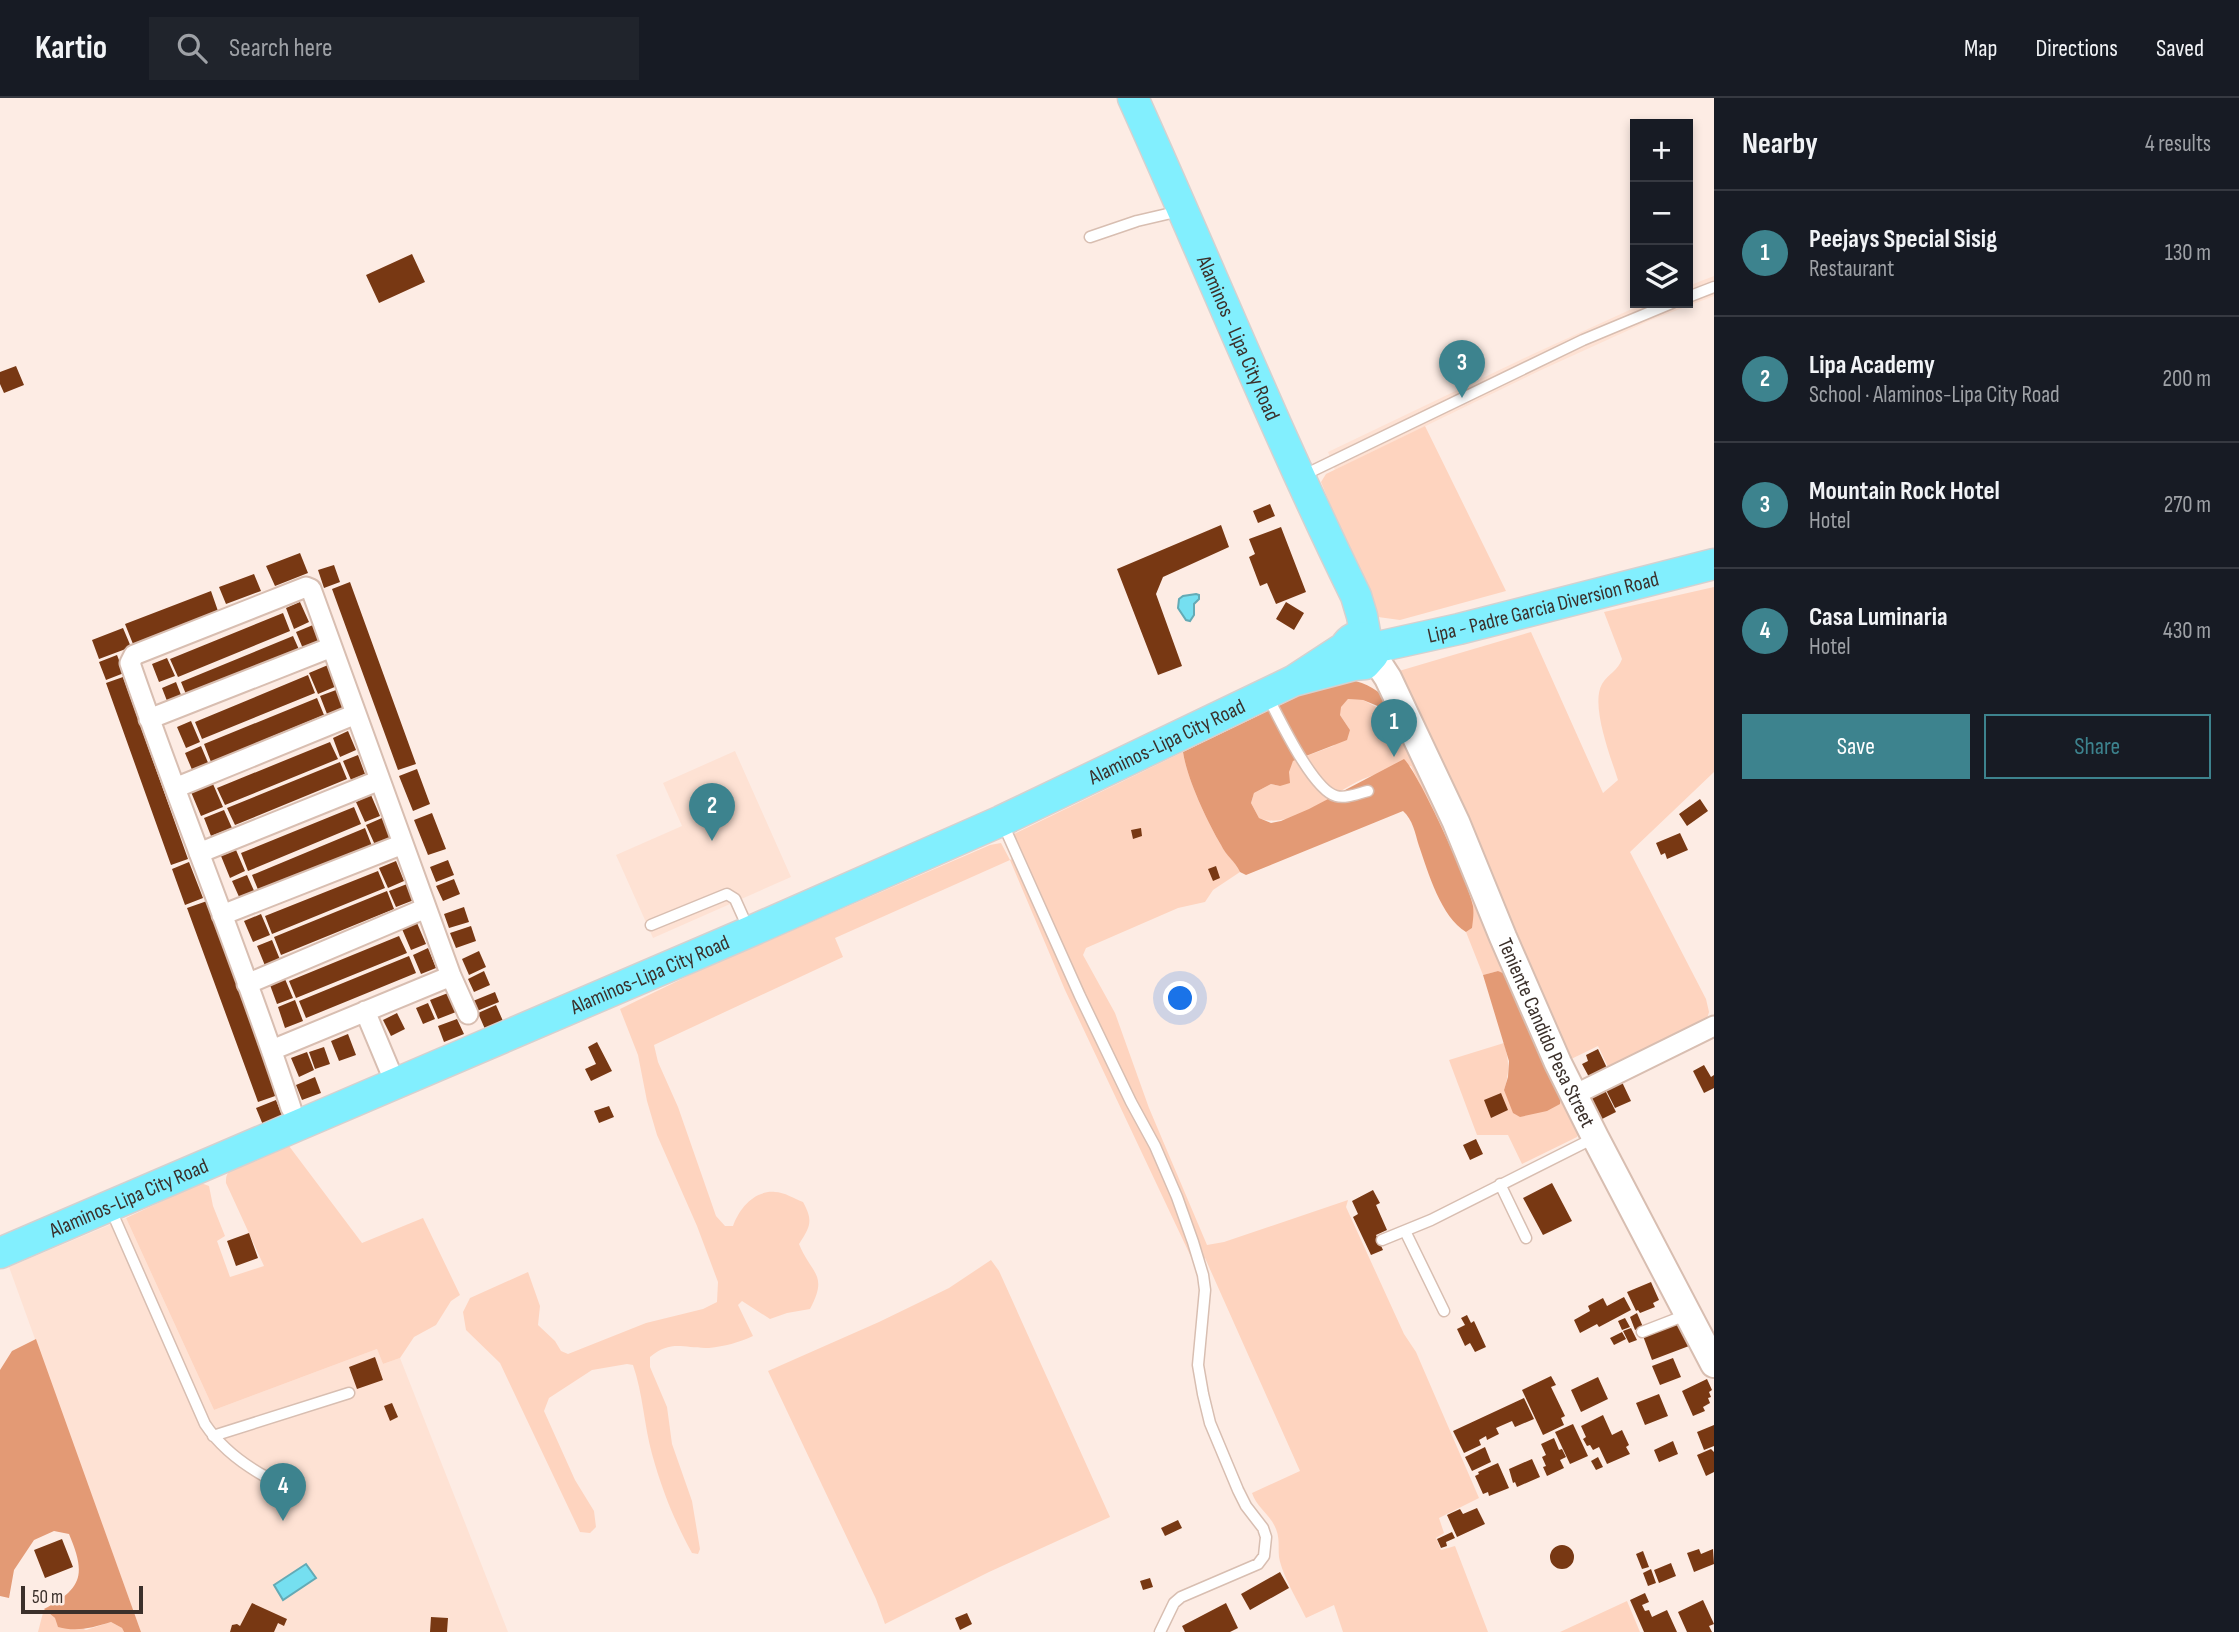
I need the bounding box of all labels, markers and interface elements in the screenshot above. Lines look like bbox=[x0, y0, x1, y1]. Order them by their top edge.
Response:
search box bbox=[149, 17, 639, 80]
text: Kartio bbox=[35, 28, 107, 68]
icon: search bbox=[173, 29, 211, 67]
text: Search here bbox=[229, 33, 332, 64]
text: Map bbox=[1964, 34, 1997, 63]
text: Directions bbox=[2035, 34, 2118, 63]
text: Saved bbox=[2156, 34, 2204, 63]
map controls bbox=[1630, 119, 1693, 308]
button: + bbox=[1630, 119, 1693, 182]
text: Nearby bbox=[1742, 126, 1818, 162]
text: 4 results bbox=[2145, 130, 2211, 158]
button: − bbox=[1630, 182, 1693, 245]
text: Peejays Special Sisig bbox=[1809, 224, 1997, 255]
text: 1 bbox=[1760, 239, 1770, 267]
text: 130 m bbox=[2165, 239, 2211, 267]
button: layers bbox=[1630, 245, 1693, 308]
street label: Alaminos - Lipa City Road bbox=[1191, 251, 1285, 424]
text: Restaurant bbox=[1809, 255, 1894, 283]
pin: 3 bbox=[1439, 340, 1485, 398]
text: Lipa Academy bbox=[1809, 350, 1935, 381]
text: 2 bbox=[1760, 365, 1770, 393]
text: 200 m bbox=[2163, 365, 2211, 393]
text: School · Alaminos-Lipa City Road bbox=[1809, 381, 2060, 409]
text: Mountain Rock Hotel bbox=[1809, 476, 2000, 507]
text: 3 bbox=[1760, 491, 1770, 519]
text: 270 m bbox=[2164, 491, 2211, 519]
text: Hotel bbox=[1809, 507, 1851, 535]
street label: Lipa - Padre Garcia Diversion Road bbox=[1425, 567, 1662, 649]
text: Casa Luminaria bbox=[1809, 602, 1948, 633]
text: 4 bbox=[1760, 617, 1770, 645]
text: 430 m bbox=[2163, 617, 2211, 645]
text: Hotel bbox=[1809, 633, 1851, 661]
street label: Alaminos-Lipa City Road bbox=[1084, 694, 1249, 791]
pin: 1 bbox=[1371, 699, 1417, 757]
button: Save bbox=[1742, 714, 1970, 779]
button: Share bbox=[1984, 714, 2211, 779]
pin: 2 bbox=[689, 783, 735, 841]
street label: Alaminos-Lipa City Road bbox=[566, 930, 733, 1020]
street label: Teniente Candido Pesa Street bbox=[1492, 934, 1600, 1132]
your location bbox=[1163, 981, 1197, 1015]
street label: Alaminos-Lipa City Road bbox=[45, 1153, 212, 1244]
pin: 4 bbox=[260, 1463, 306, 1521]
scale bar bbox=[21, 1583, 144, 1615]
text: 50 m bbox=[32, 1586, 63, 1609]

